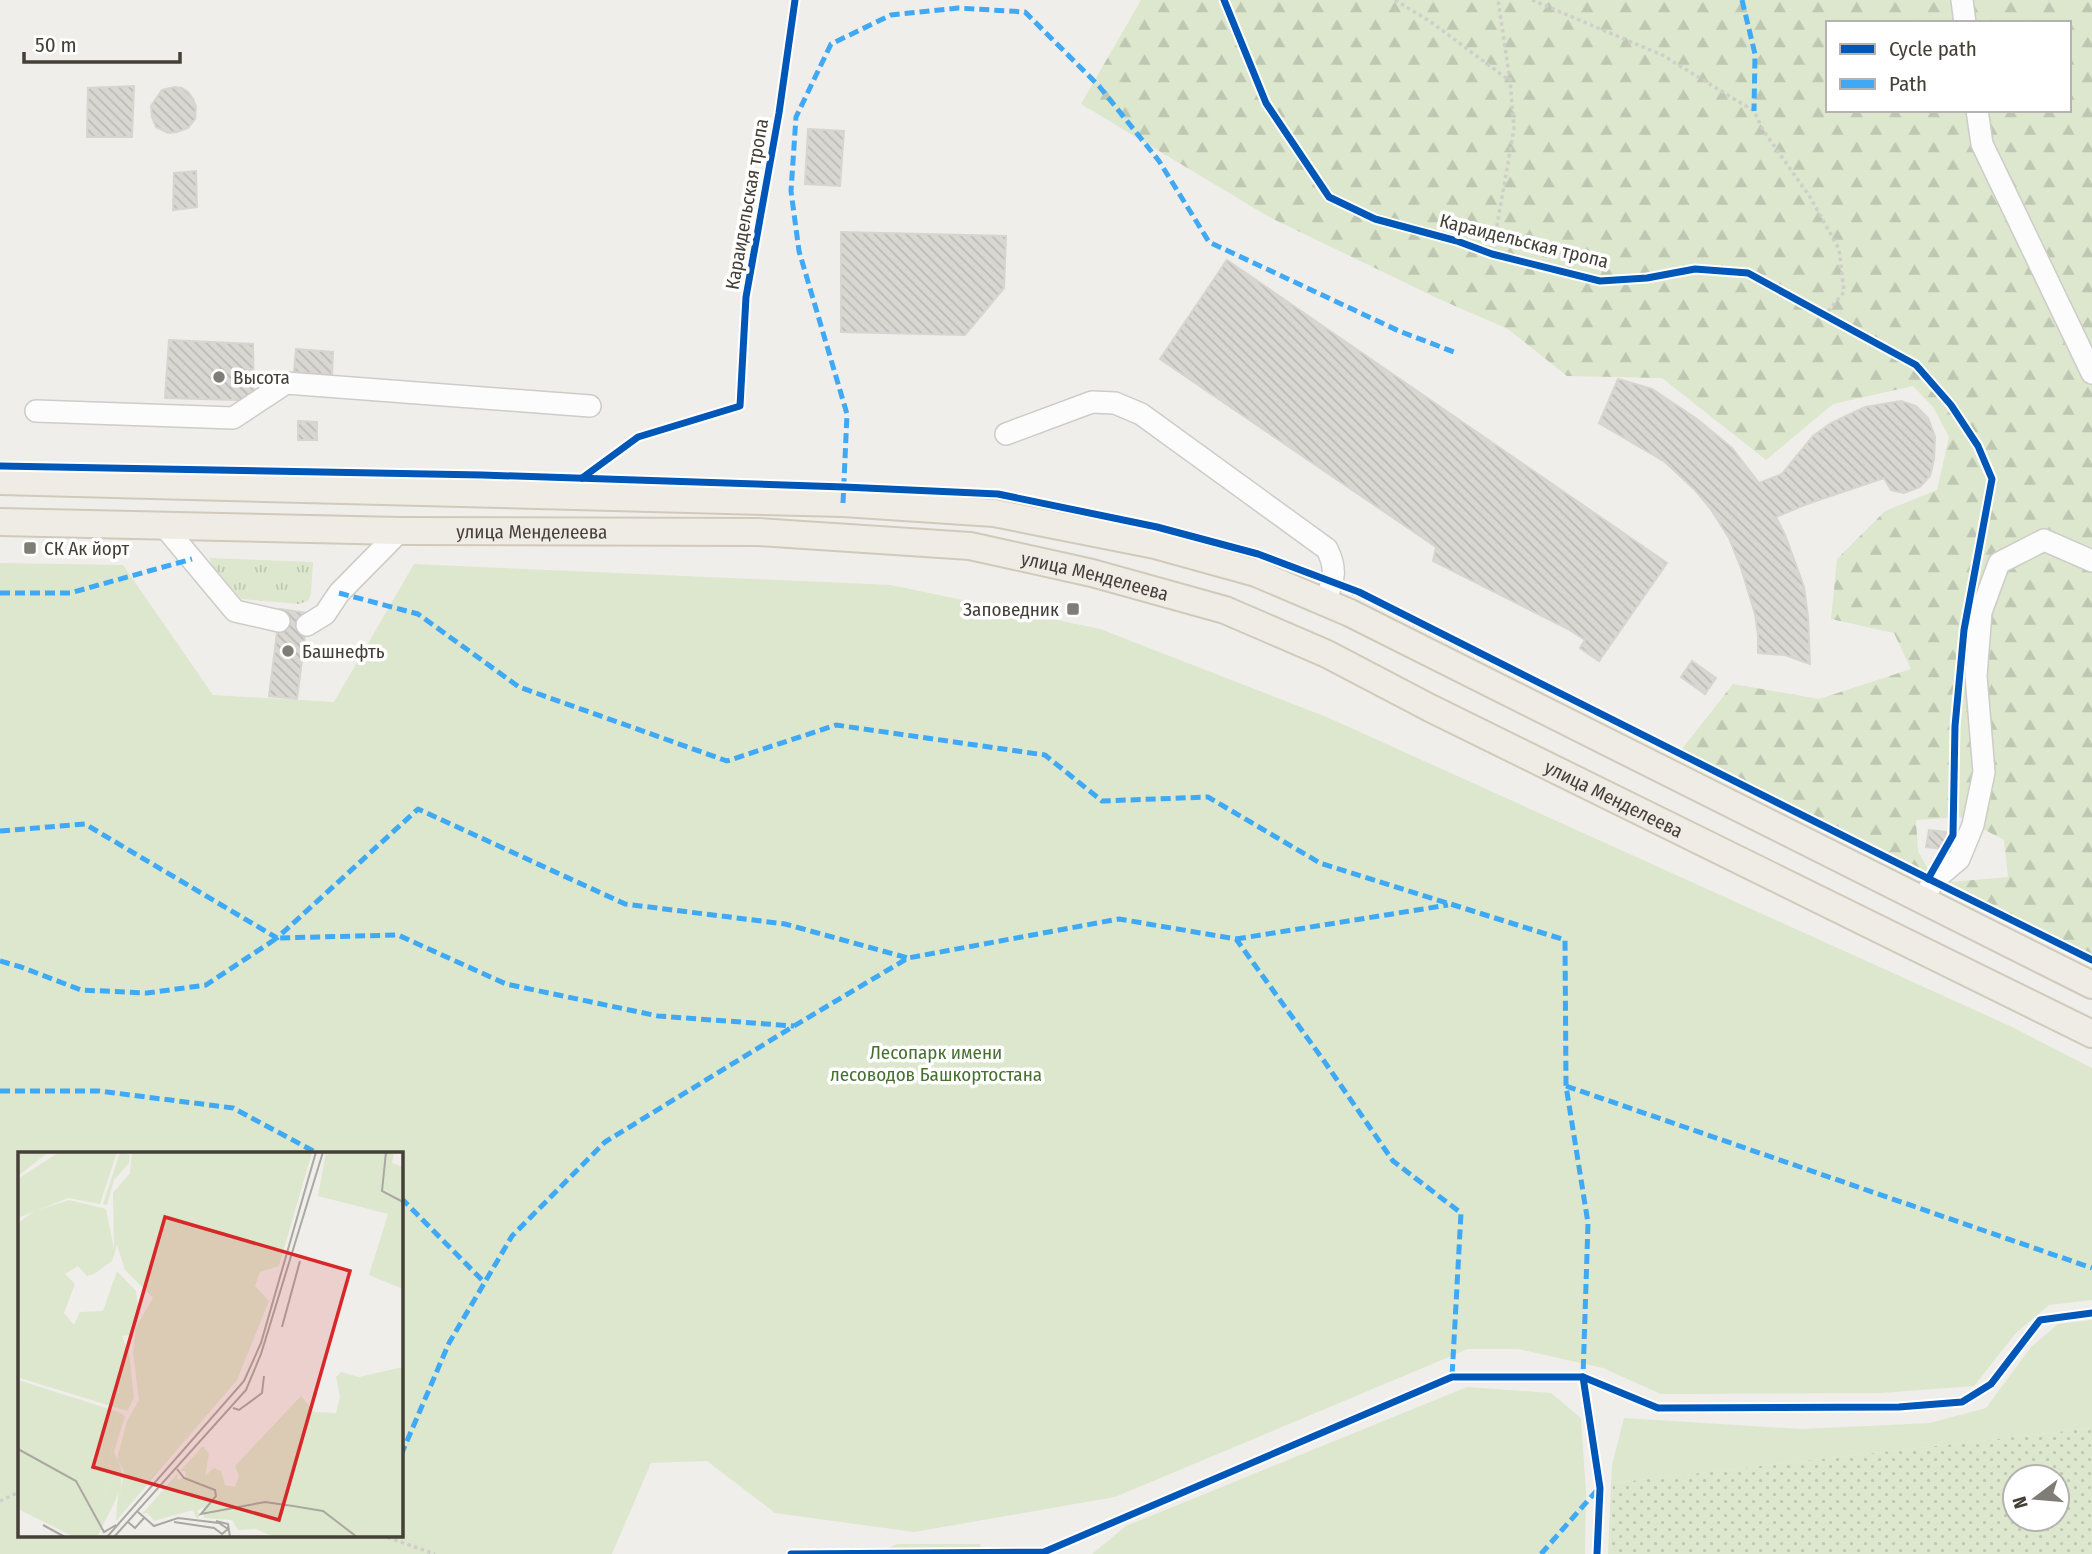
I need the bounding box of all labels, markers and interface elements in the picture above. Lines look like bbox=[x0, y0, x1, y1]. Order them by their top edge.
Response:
scale bar bbox=[24, 21, 180, 65]
legend bbox=[1826, 21, 2071, 112]
text: 50 m bbox=[35, 32, 77, 58]
text: Cycle path bbox=[1889, 36, 1977, 62]
text: Path bbox=[1889, 71, 1927, 97]
street label: Караидельская тропа bbox=[721, 117, 773, 291]
street label: Караидельская тропа bbox=[1437, 209, 1611, 273]
place label: Высота bbox=[233, 366, 290, 389]
marker: Высота bbox=[211, 369, 227, 385]
street label: улица Менделеева bbox=[456, 520, 608, 543]
place label: СК Ак йорт bbox=[44, 537, 130, 560]
marker: СК Ак йорт bbox=[22, 540, 38, 556]
street label: улица Менделеева bbox=[1019, 546, 1171, 605]
place label: Заповедник bbox=[963, 598, 1059, 621]
marker: Заповедник bbox=[1065, 601, 1081, 617]
place label: Башнефть bbox=[302, 640, 385, 663]
marker: Башнефть bbox=[280, 643, 296, 659]
street label: улица Менделеева bbox=[1541, 755, 1687, 842]
park label: Лесопарк имени лесоводов Башкортостана bbox=[830, 1041, 1042, 1086]
inset map bbox=[18, 1152, 402, 1536]
north arrow bbox=[2001, 1463, 2071, 1533]
text: N bbox=[2008, 1494, 2033, 1511]

